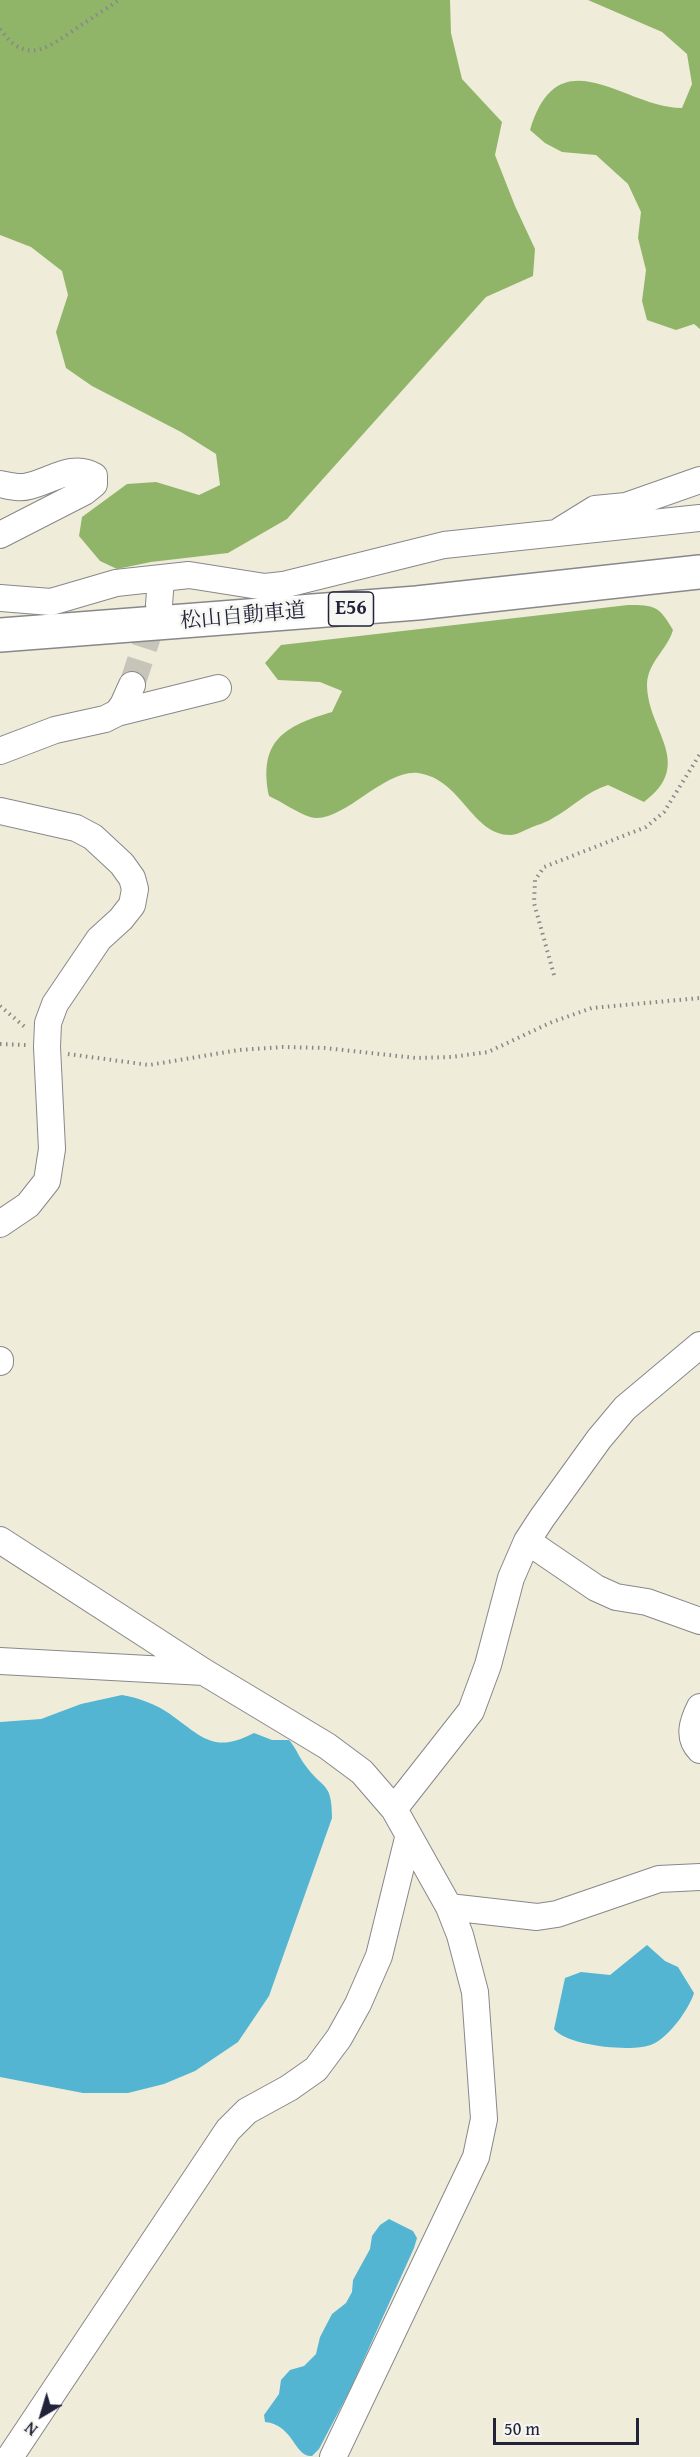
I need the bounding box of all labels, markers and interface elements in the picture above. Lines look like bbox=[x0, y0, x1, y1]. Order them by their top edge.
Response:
road number: E56 bbox=[328, 592, 374, 626]
street label: 松山自動車道 bbox=[179, 599, 307, 635]
north arrow bbox=[12, 2385, 72, 2445]
scale bar bbox=[496, 2406, 642, 2444]
text: 50 m bbox=[504, 2415, 540, 2442]
text: N bbox=[19, 2416, 43, 2442]

